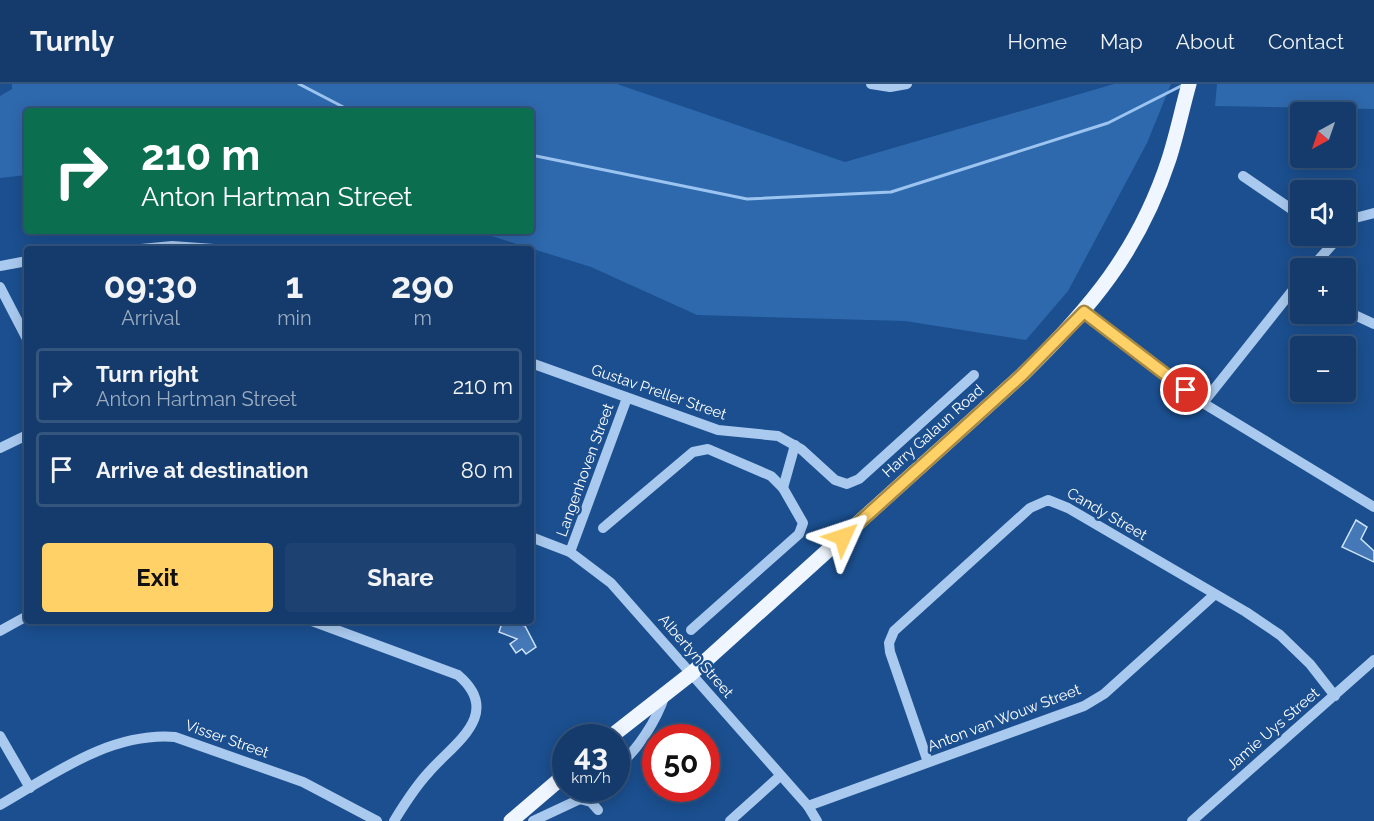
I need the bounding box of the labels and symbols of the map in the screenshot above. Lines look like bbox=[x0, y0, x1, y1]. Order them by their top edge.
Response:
north arrow bbox=[1290, 102, 1356, 168]
street label: Gustav Preller Street bbox=[589, 360, 729, 424]
pin bbox=[1160, 364, 1211, 415]
street label: Harry Galaun Road bbox=[879, 381, 987, 481]
street label: Langenhoven Street bbox=[553, 401, 617, 539]
street label: Candy Street bbox=[1064, 484, 1150, 544]
position arrow bbox=[811, 505, 875, 569]
street label: Albertyn Street bbox=[655, 611, 737, 701]
street label: Anton van Wouw Street bbox=[925, 680, 1083, 756]
street label: Jamie Uys Street bbox=[1223, 684, 1323, 774]
street label: Visser Street bbox=[183, 716, 271, 762]
speed limit sign: 50 bbox=[642, 724, 720, 802]

